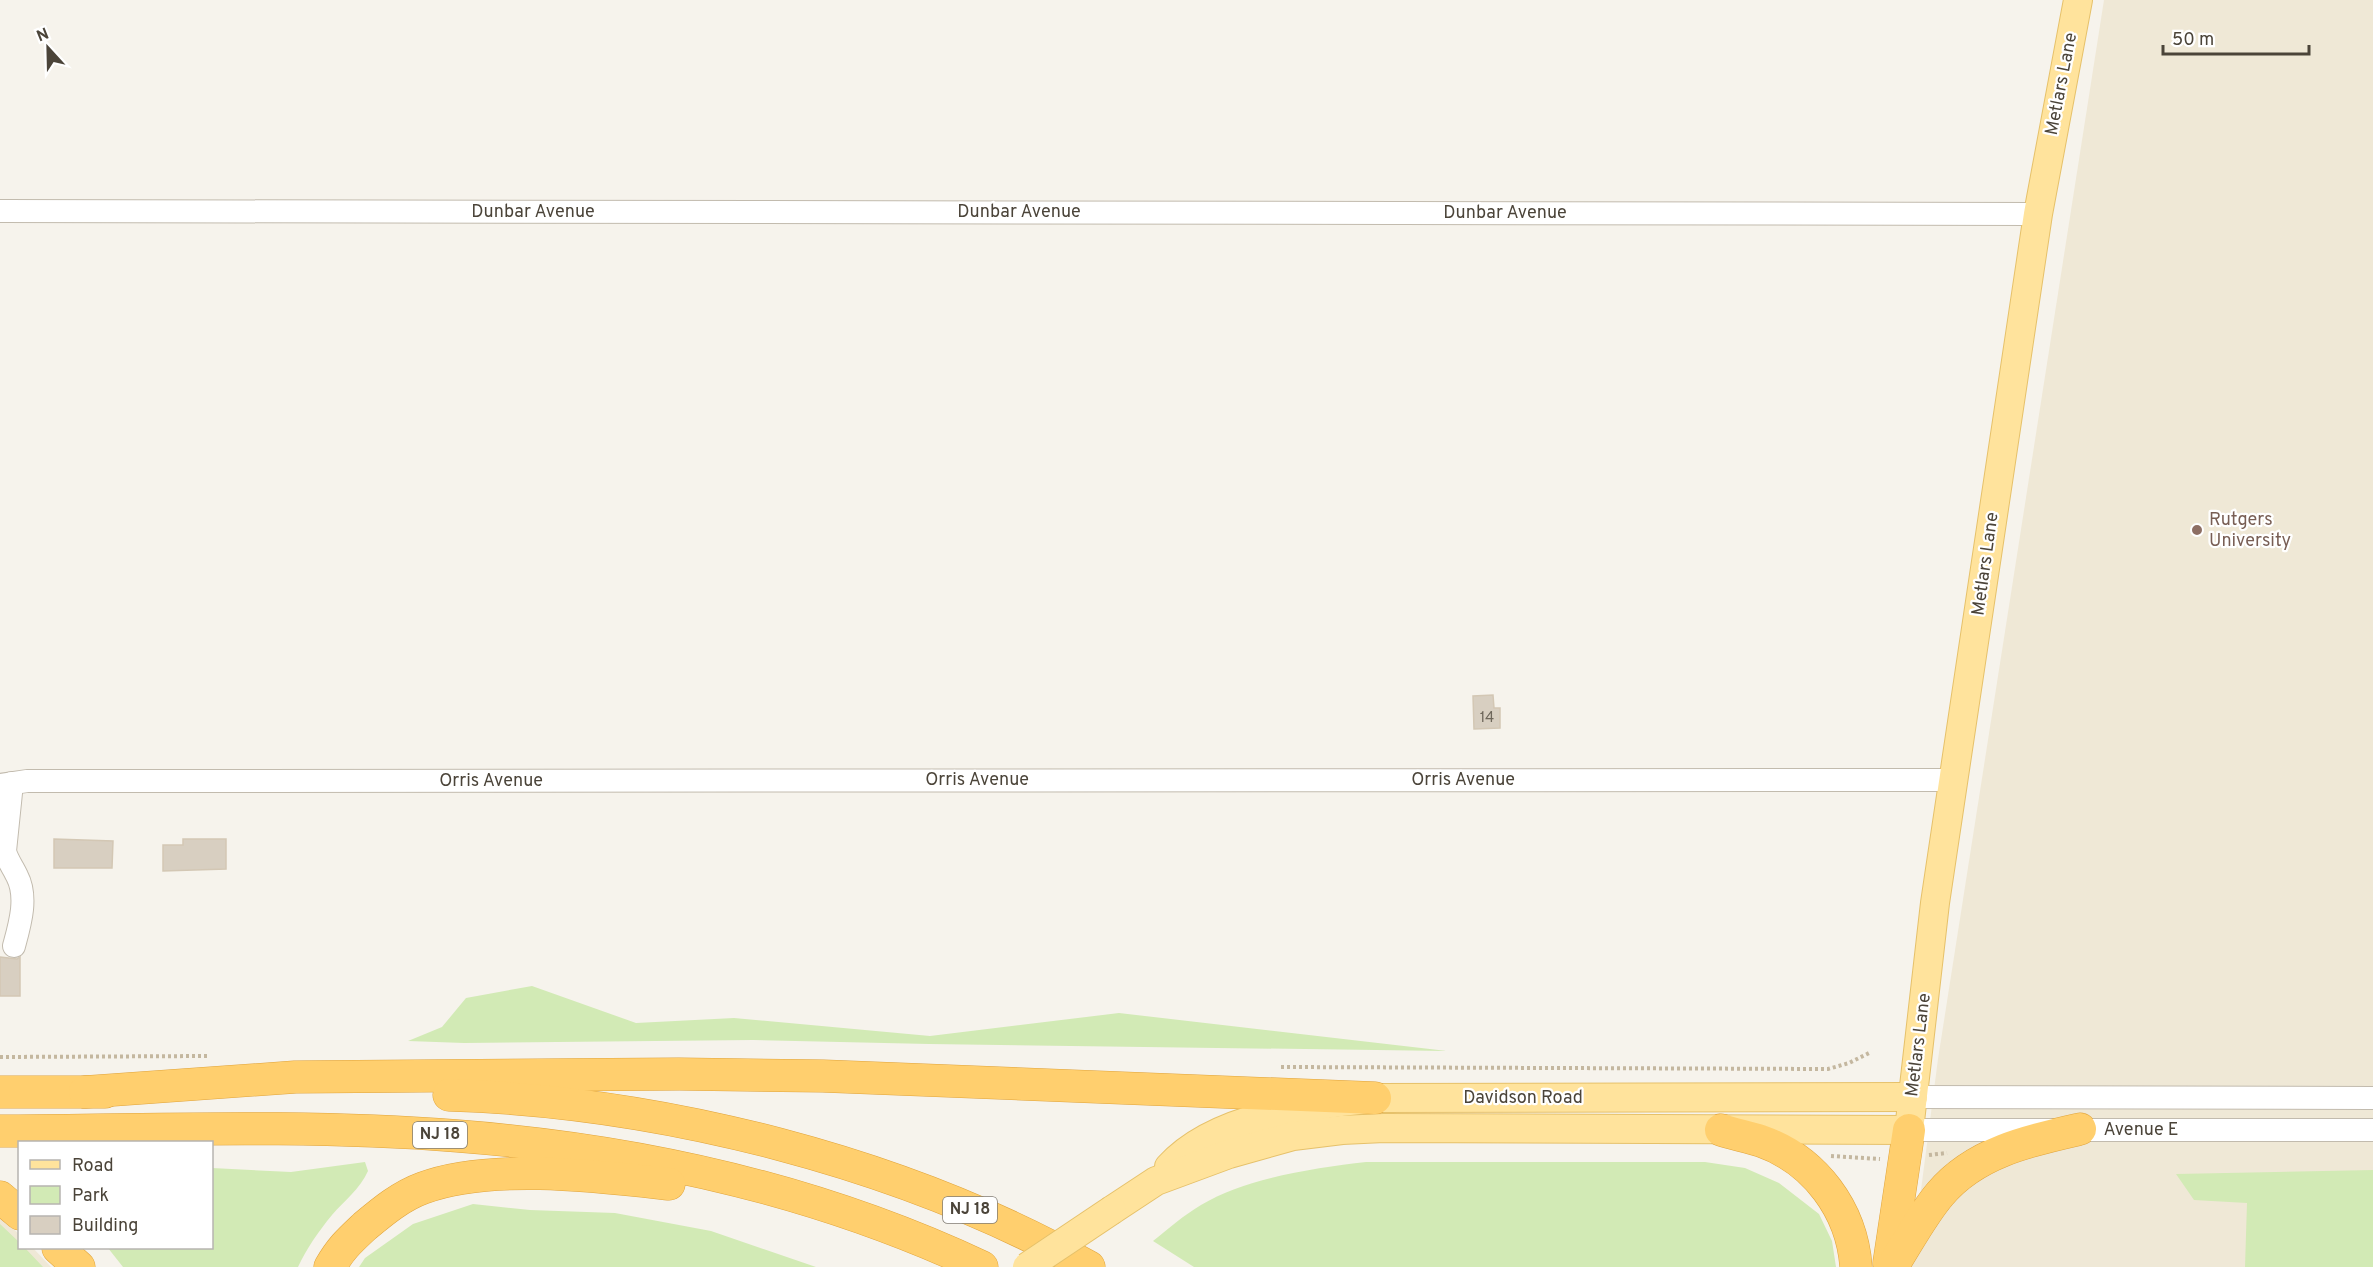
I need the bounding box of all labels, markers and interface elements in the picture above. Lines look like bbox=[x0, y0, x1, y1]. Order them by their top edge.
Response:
north arrow bbox=[18, 18, 78, 78]
scale bar bbox=[2163, 18, 2308, 56]
text: N bbox=[34, 25, 52, 47]
text: 50 m bbox=[2172, 29, 2214, 52]
street label: Metlars Lane bbox=[2041, 31, 2083, 137]
street label: Dunbar Avenue bbox=[471, 201, 595, 224]
street label: Dunbar Avenue bbox=[957, 201, 1081, 224]
street label: Dunbar Avenue bbox=[1443, 202, 1567, 225]
place label: Rutgers University bbox=[2209, 509, 2291, 553]
street label: Metlars Lane bbox=[1967, 511, 2005, 617]
marker: Rutgers University bbox=[2190, 523, 2204, 537]
house number: 14 bbox=[1480, 709, 1494, 728]
street label: Orris Avenue bbox=[925, 769, 1029, 792]
street label: Orris Avenue bbox=[1411, 769, 1515, 792]
street label: Orris Avenue bbox=[439, 770, 543, 793]
street label: Metlars Lane bbox=[1901, 992, 1937, 1098]
street label: Davidson Road bbox=[1463, 1087, 1583, 1110]
street label: Avenue E bbox=[2103, 1119, 2179, 1142]
road number: NJ 18 bbox=[413, 1122, 467, 1148]
legend bbox=[18, 1141, 213, 1249]
text: Road bbox=[72, 1155, 114, 1178]
text: Park bbox=[72, 1185, 109, 1208]
road number: NJ 18 bbox=[943, 1197, 997, 1223]
text: Building bbox=[72, 1215, 138, 1238]

